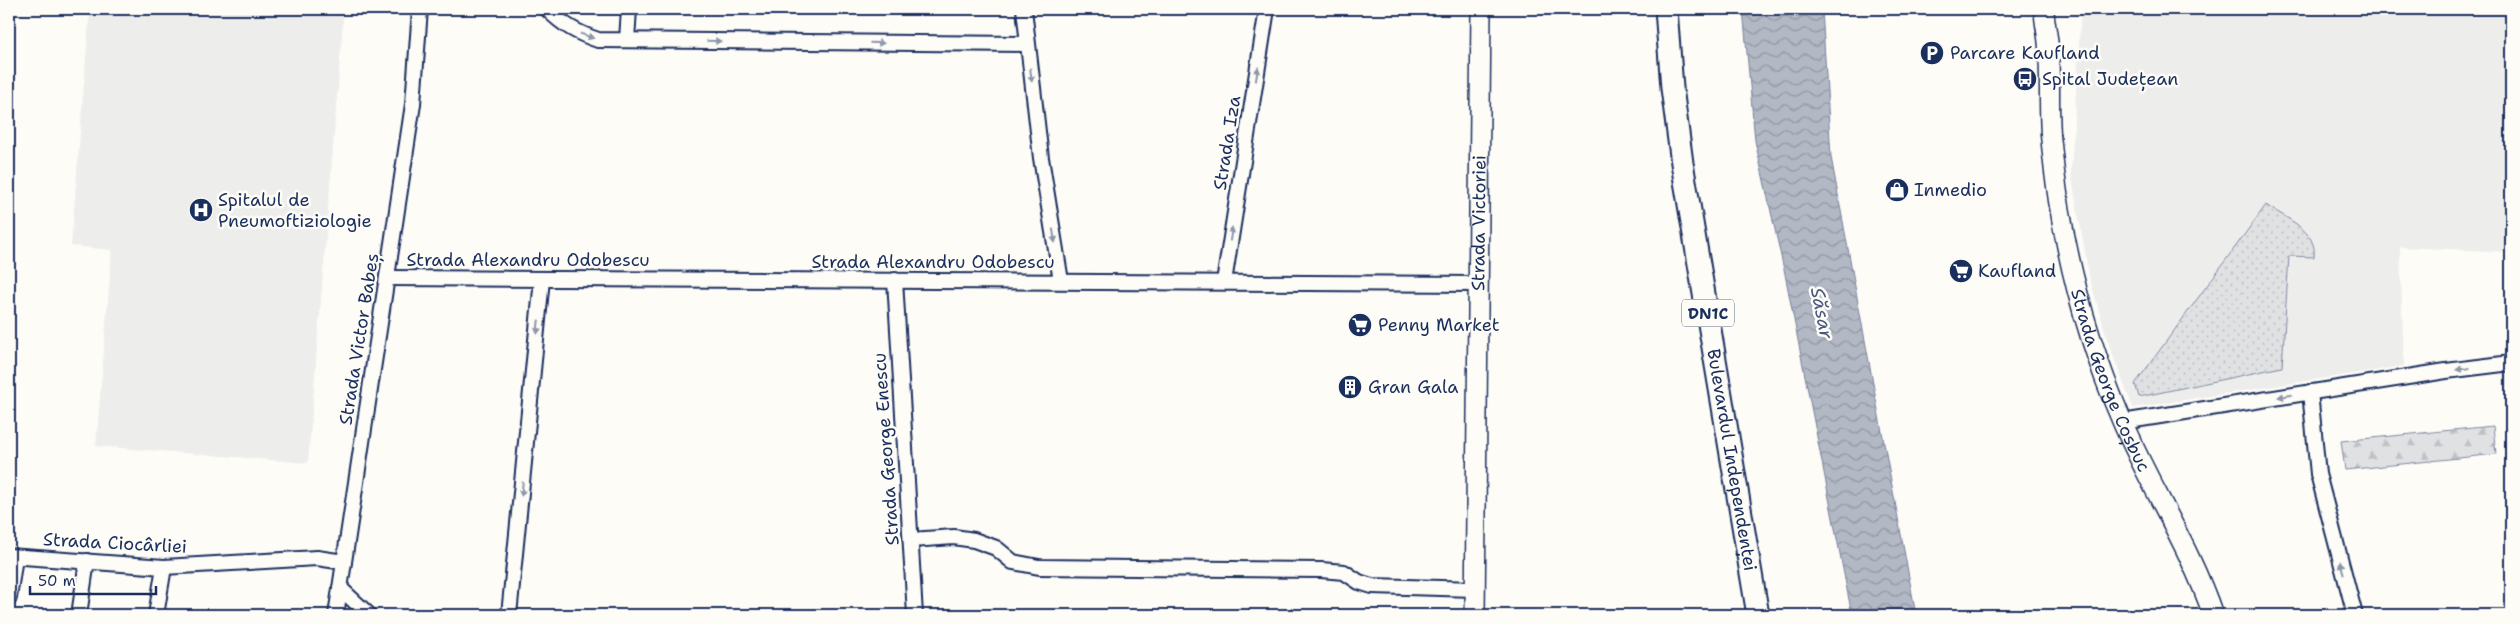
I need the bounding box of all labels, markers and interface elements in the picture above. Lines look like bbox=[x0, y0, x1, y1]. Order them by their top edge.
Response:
one-way arrow bbox=[580, 32, 595, 40]
one-way arrow bbox=[706, 37, 722, 45]
one-way arrow bbox=[869, 39, 885, 47]
parking icon: Parcare Kaufland bbox=[1919, 40, 1945, 66]
place label: Parcare Kaufland bbox=[1950, 41, 2100, 65]
one-way arrow bbox=[1253, 65, 1261, 81]
bus stop icon: Spital Județean bbox=[2012, 66, 2038, 92]
one-way arrow bbox=[1027, 67, 1035, 83]
place label: Spital Județean bbox=[2042, 67, 2178, 91]
street label: Strada Iza bbox=[1208, 94, 1246, 192]
street label: Strada Victoriei bbox=[1466, 155, 1492, 291]
shop icon: Inmedio bbox=[1884, 177, 1910, 203]
place label: Inmedio bbox=[1914, 178, 1987, 202]
place label: Spitalul de Pneumoftiziologie bbox=[218, 188, 372, 233]
hospital icon: Spitalul de Pneumoftiziologie bbox=[188, 197, 214, 223]
one-way arrow bbox=[1228, 226, 1236, 242]
one-way arrow bbox=[1050, 228, 1058, 244]
street label: Strada Alexandru Odobescu bbox=[406, 248, 650, 272]
street label: Strada Alexandru Odobescu bbox=[811, 250, 1055, 274]
street label: Strada Victor Babeș bbox=[334, 251, 384, 427]
supermarket icon: Kaufland bbox=[1948, 258, 1974, 284]
place label: Kaufland bbox=[1978, 259, 2056, 283]
water label: Săsar bbox=[1805, 285, 1839, 342]
street label: Strada George Coșbuc bbox=[2065, 286, 2156, 476]
road number: DN1C bbox=[1682, 300, 1734, 326]
supermarket icon: Penny Market bbox=[1347, 312, 1373, 338]
place label: Penny Market bbox=[1378, 313, 1500, 337]
one-way arrow bbox=[534, 319, 542, 335]
street label: Bulevardul Independenței bbox=[1701, 347, 1762, 573]
street label: Strada George Enescu bbox=[867, 352, 905, 546]
one-way arrow bbox=[2454, 365, 2470, 373]
building icon: Gran Gala bbox=[1337, 374, 1363, 400]
place label: Gran Gala bbox=[1368, 375, 1459, 399]
one-way arrow bbox=[2277, 392, 2293, 400]
one-way arrow bbox=[517, 481, 525, 497]
street label: Strada Ciocârliei bbox=[42, 527, 188, 559]
one-way arrow bbox=[2338, 561, 2346, 576]
scale bar bbox=[30, 564, 156, 596]
text: 50 m bbox=[38, 571, 76, 591]

